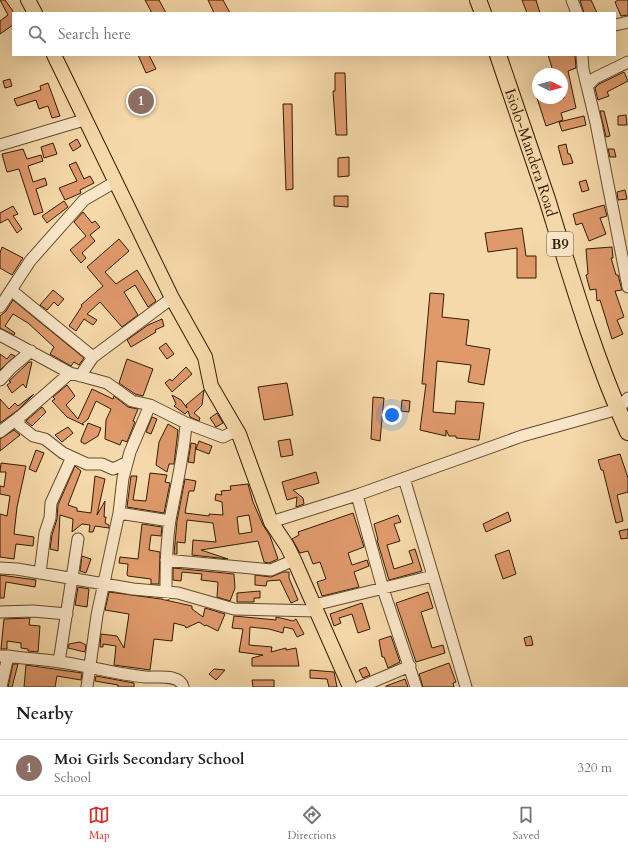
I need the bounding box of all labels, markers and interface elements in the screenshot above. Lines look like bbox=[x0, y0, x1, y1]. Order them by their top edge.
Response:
search box bbox=[12, 12, 616, 56]
icon: search bbox=[26, 23, 48, 45]
text: Search here bbox=[58, 24, 131, 44]
north arrow bbox=[532, 68, 568, 104]
pin: 1 bbox=[128, 86, 154, 116]
street label: Isiolo-Mandera Road bbox=[500, 86, 562, 219]
road number: B9 bbox=[547, 232, 573, 256]
your location bbox=[382, 405, 402, 425]
text: Nearby bbox=[16, 702, 73, 725]
text: Moi Girls Secondary School bbox=[54, 749, 244, 769]
text: 1 bbox=[26, 759, 32, 777]
text: 320 m bbox=[578, 759, 612, 777]
text: School bbox=[54, 769, 91, 787]
tab: Map bbox=[88, 804, 110, 843]
tab: Directions bbox=[287, 804, 336, 843]
tab: Saved bbox=[513, 804, 540, 843]

